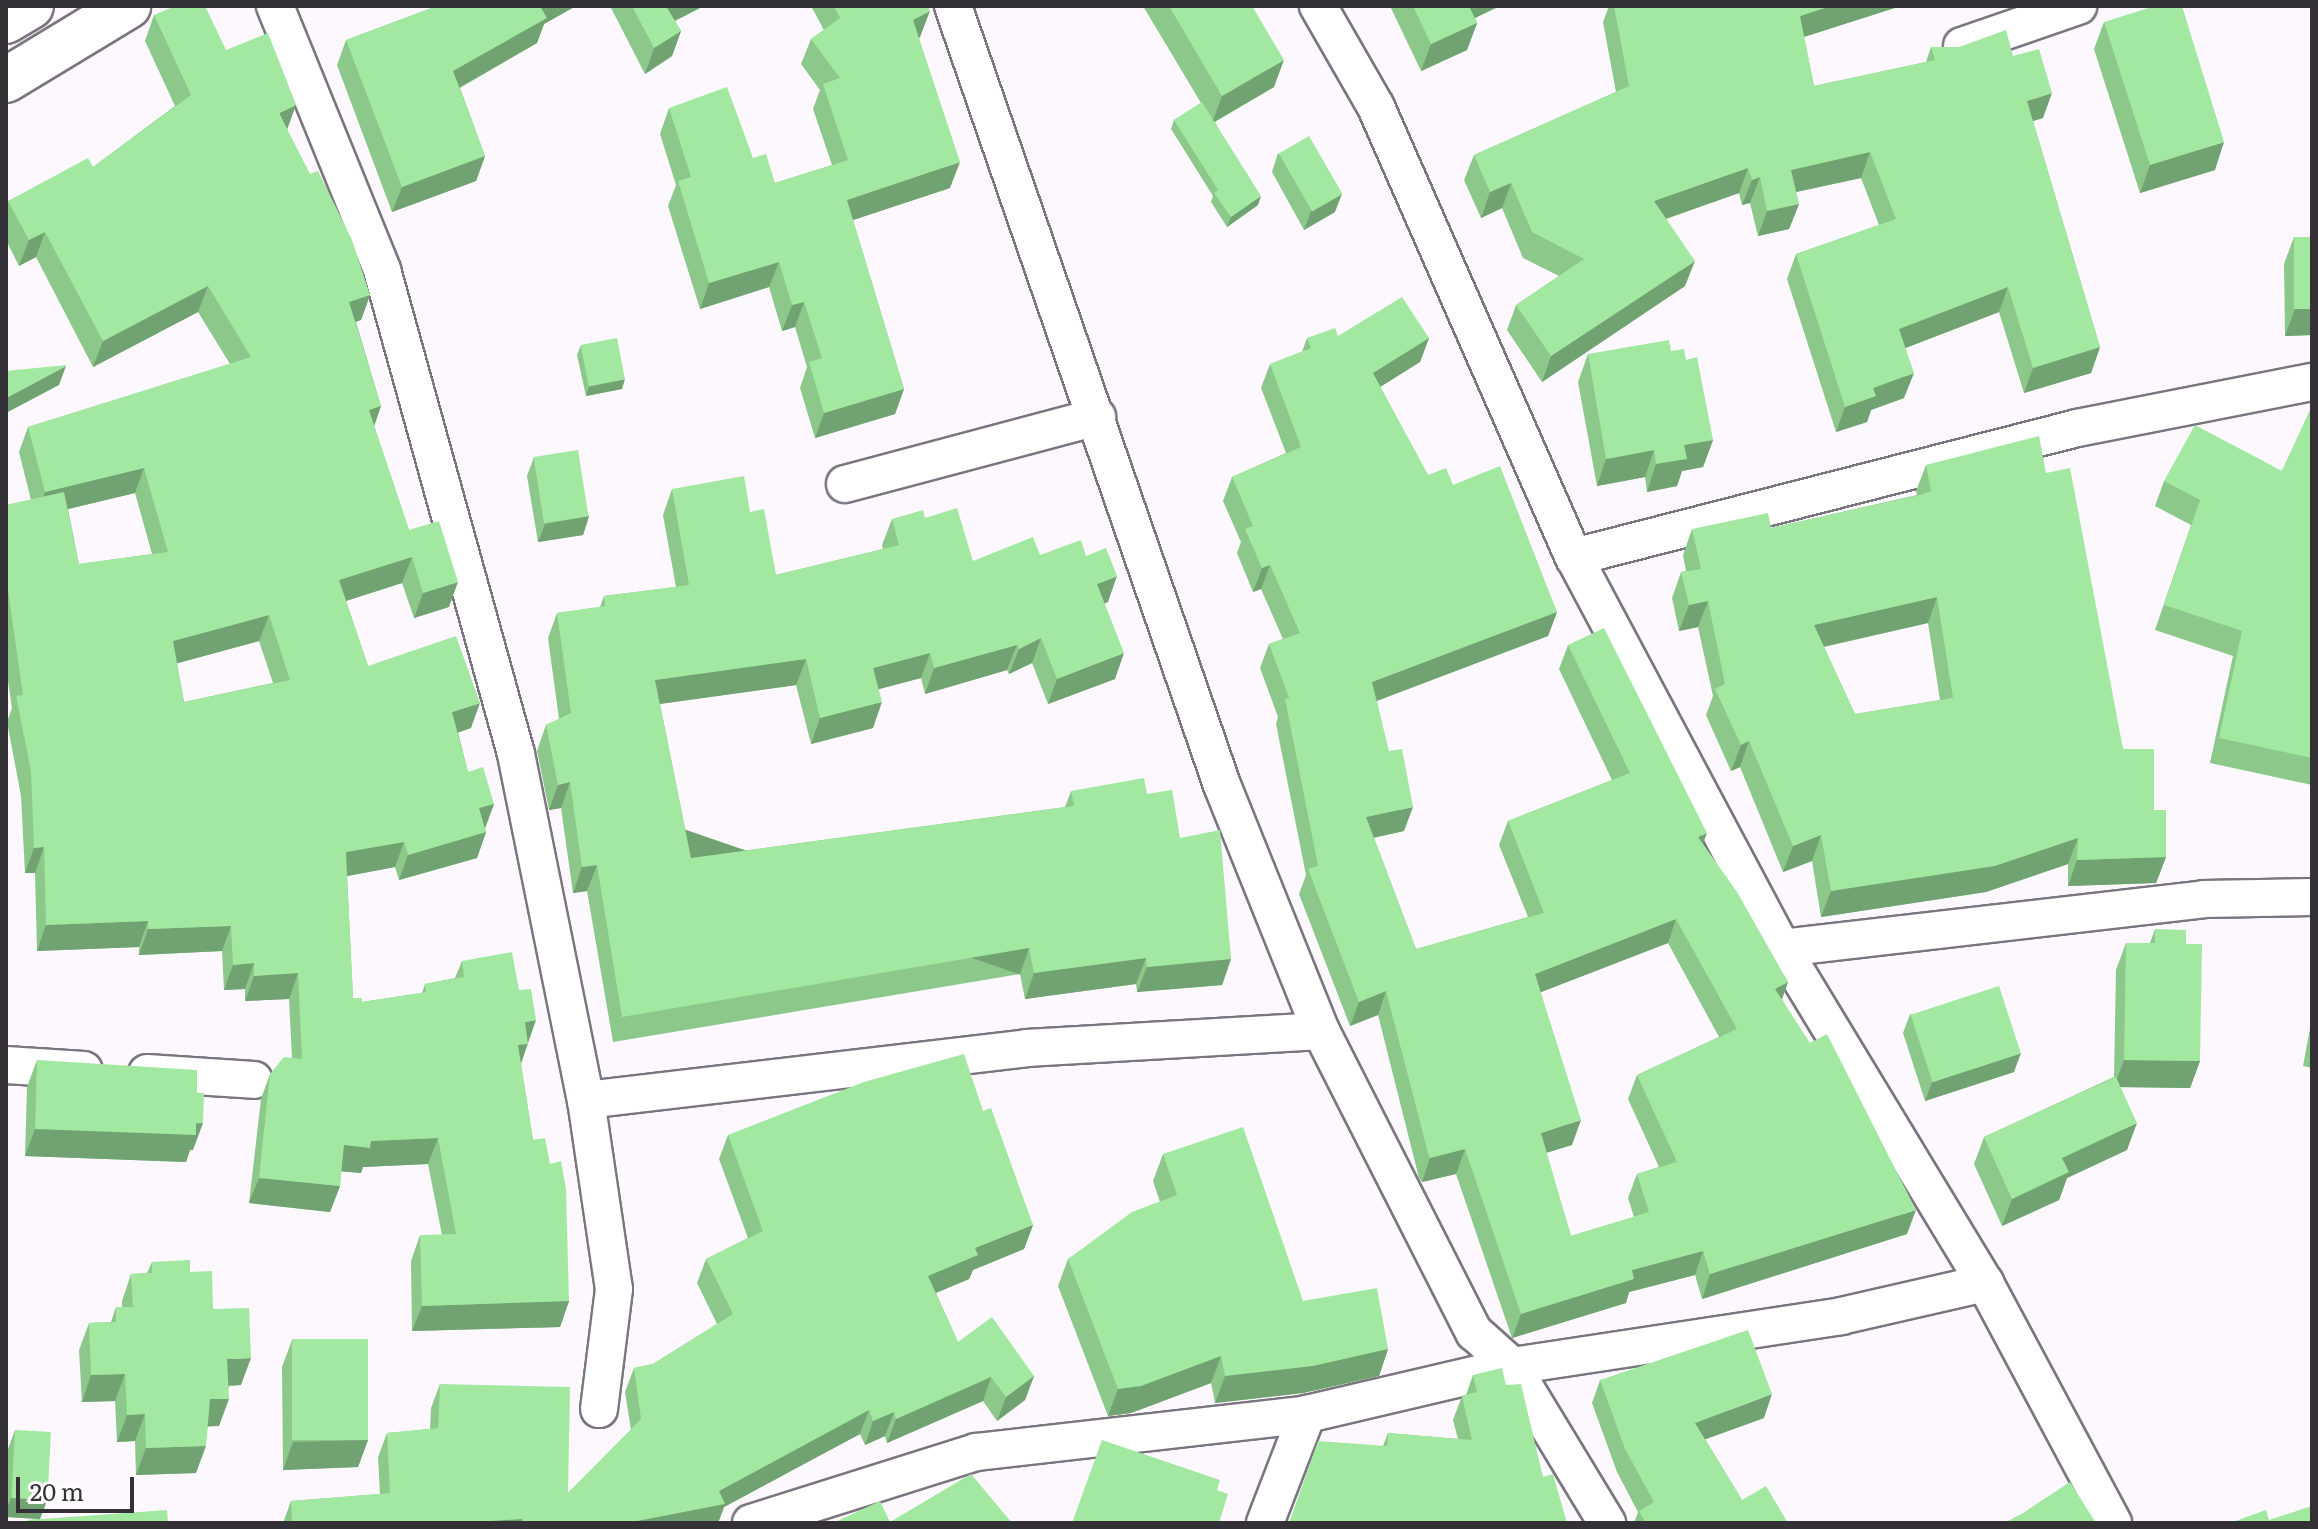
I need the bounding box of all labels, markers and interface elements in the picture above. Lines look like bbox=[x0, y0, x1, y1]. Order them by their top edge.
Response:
scale bar bbox=[20, 1461, 138, 1511]
text: 20 m bbox=[30, 1473, 84, 1508]

